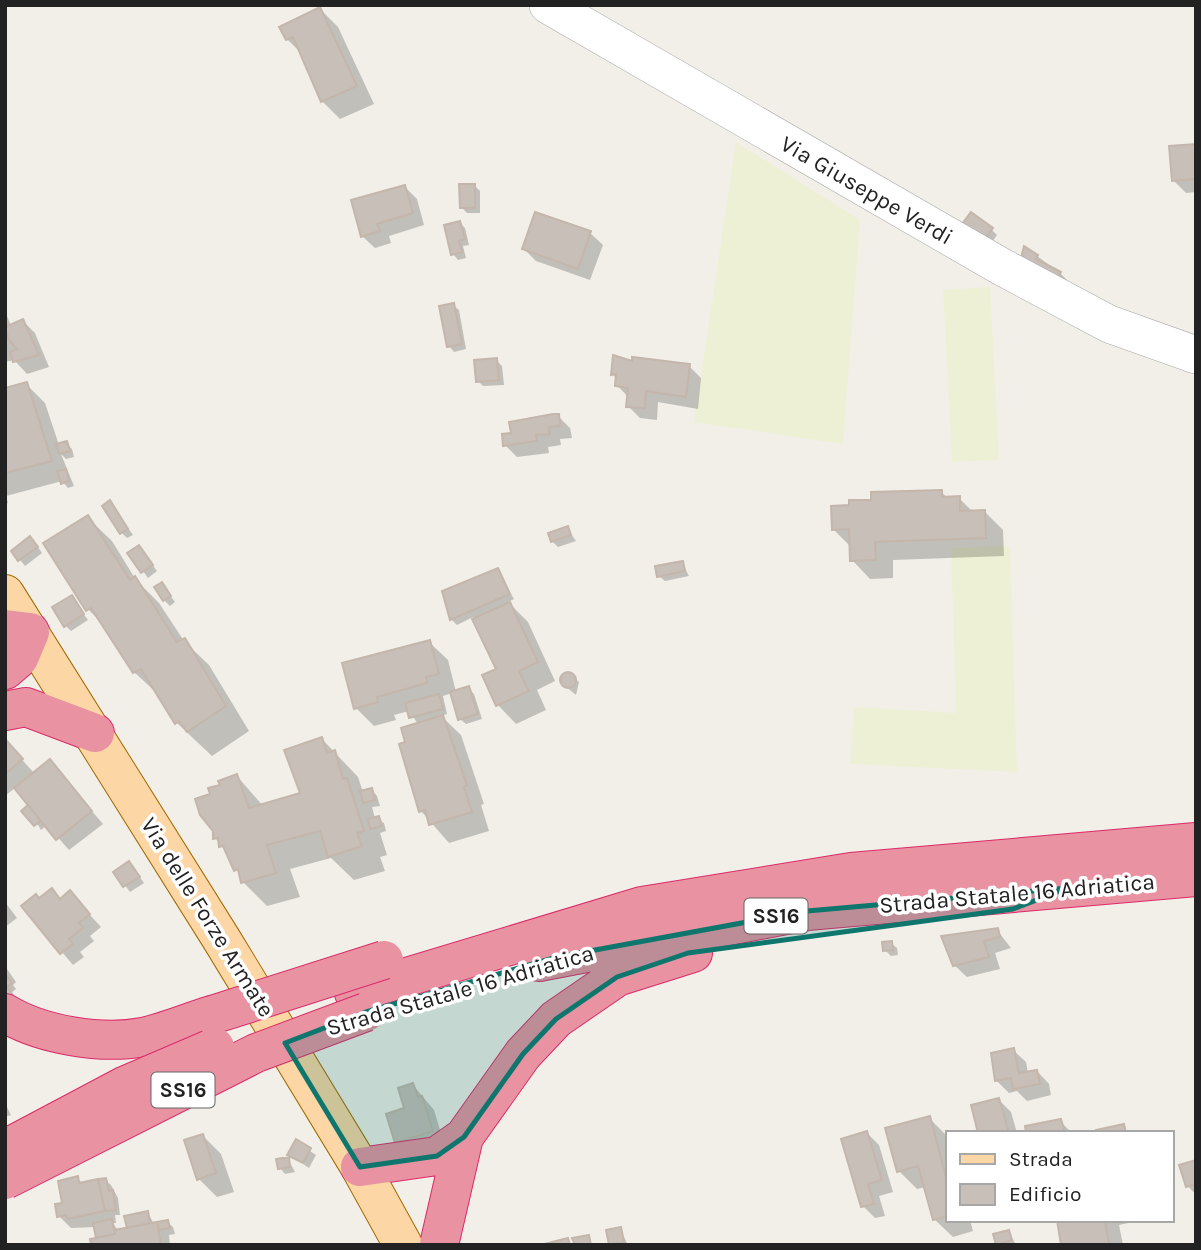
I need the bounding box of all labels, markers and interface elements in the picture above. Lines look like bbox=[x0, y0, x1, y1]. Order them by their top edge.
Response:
street label: Via Giuseppe Verdi bbox=[776, 130, 958, 251]
street label: Via delle Forze Armate bbox=[135, 813, 280, 1022]
street label: Strada Statale 16 Adriatica bbox=[878, 868, 1156, 919]
road number: SS16 bbox=[744, 898, 808, 934]
street label: Strada Statale 16 Adriatica bbox=[324, 939, 597, 1042]
road number: SS16 bbox=[152, 1072, 214, 1108]
legend bbox=[946, 1131, 1173, 1222]
text: Strada bbox=[1009, 1147, 1073, 1171]
text: Edificio bbox=[1009, 1182, 1082, 1206]

